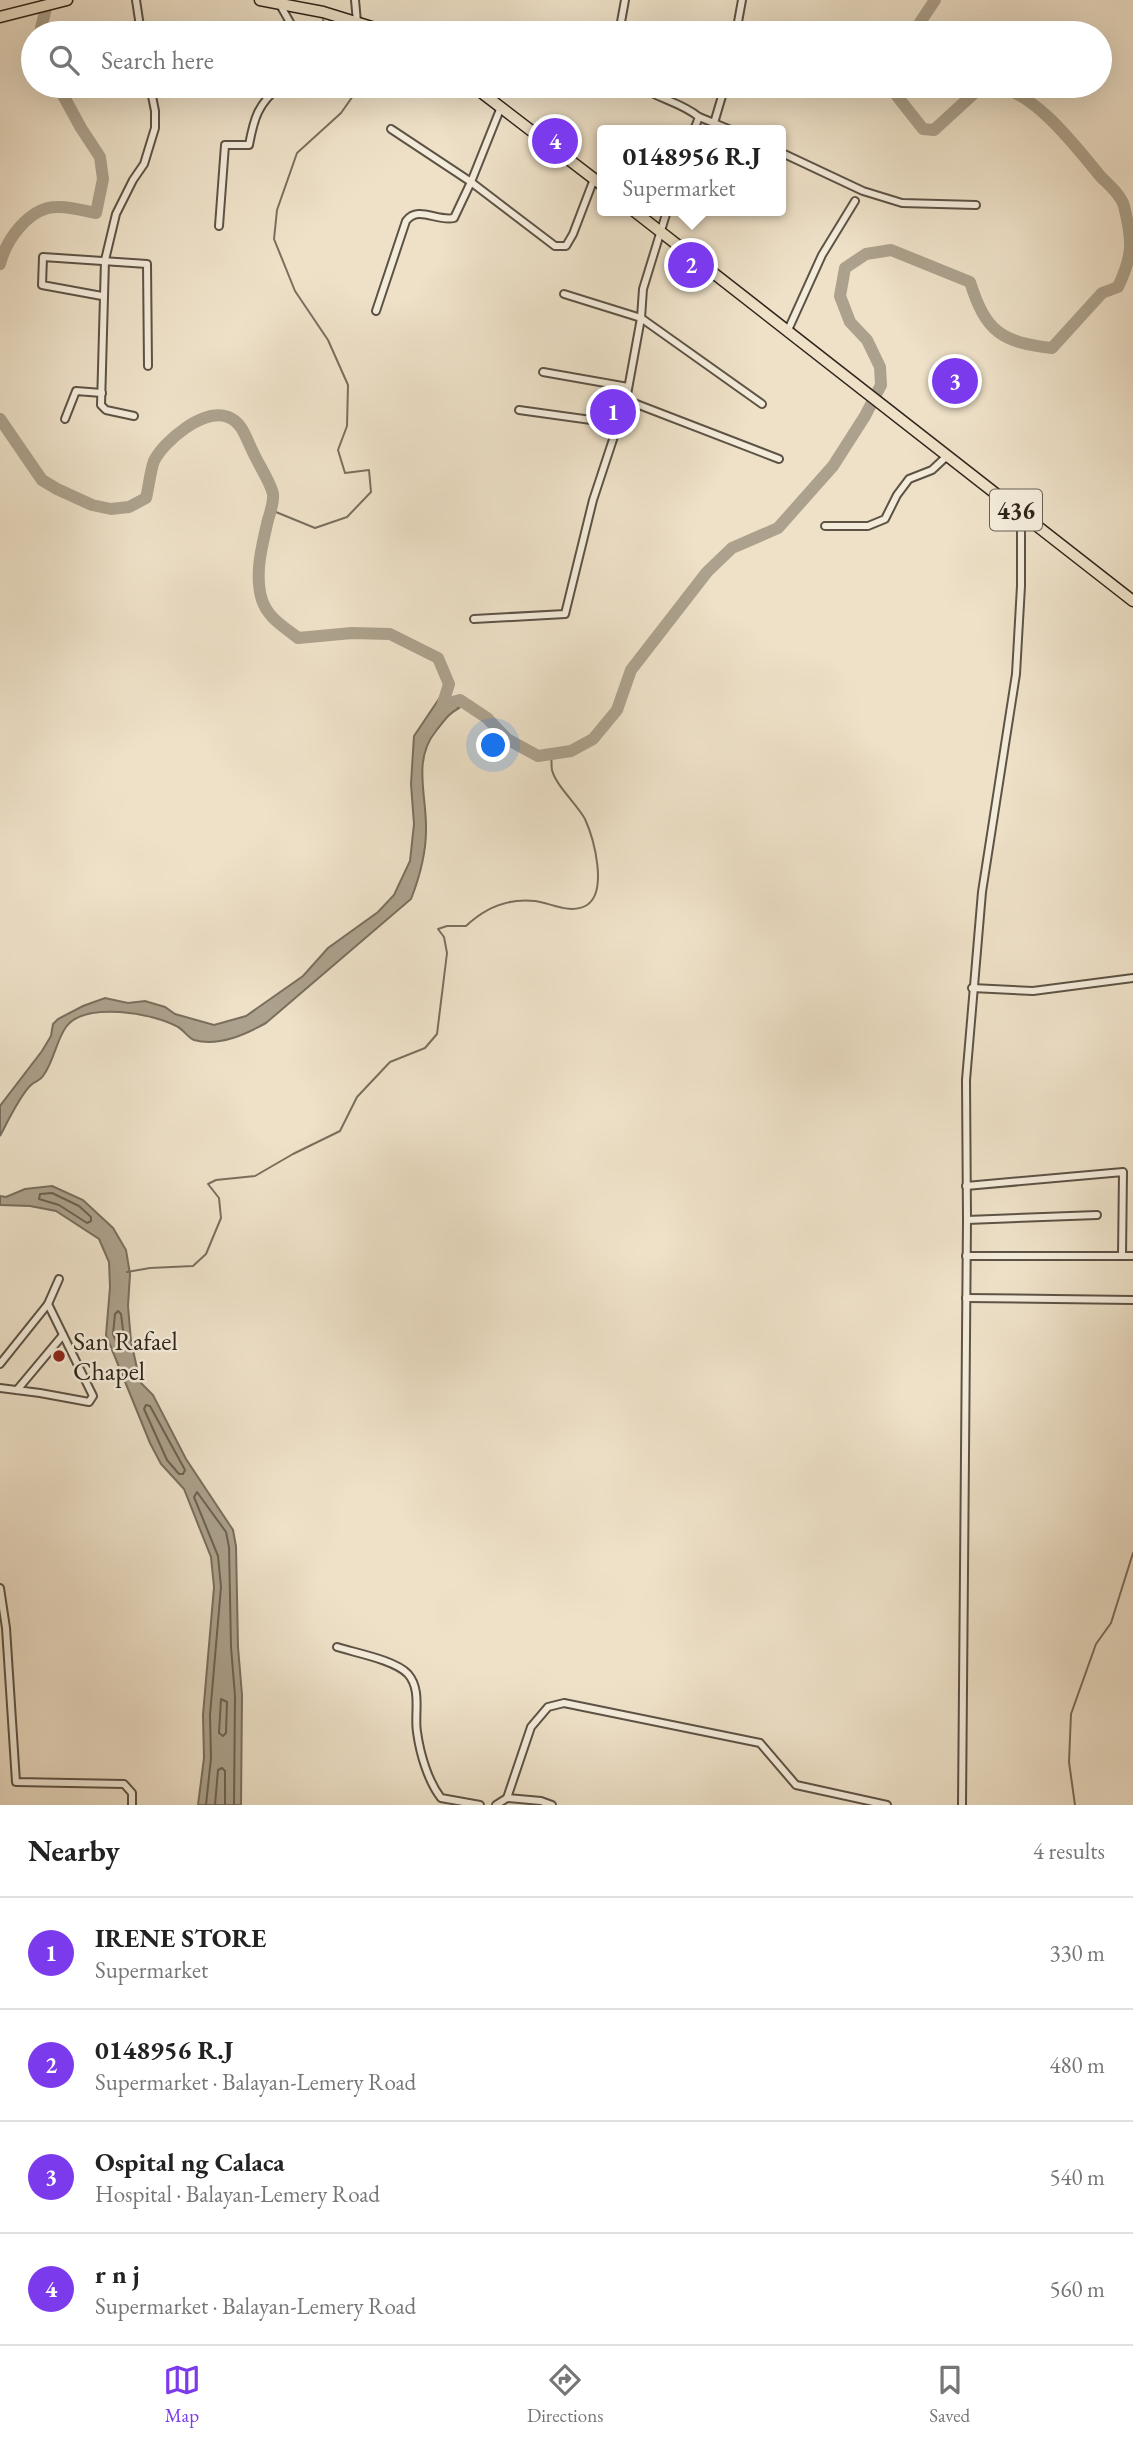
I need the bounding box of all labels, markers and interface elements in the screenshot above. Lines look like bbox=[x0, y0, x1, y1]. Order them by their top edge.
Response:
search box bbox=[21, 21, 1112, 98]
icon: search bbox=[45, 41, 83, 79]
text: Search here bbox=[101, 43, 214, 77]
pin: 4 bbox=[532, 115, 578, 167]
popup bbox=[597, 125, 786, 216]
text: 0148956 R.J bbox=[622, 139, 761, 173]
text: Supermarket bbox=[622, 173, 736, 203]
pin: 2 bbox=[668, 239, 714, 291]
pin: 3 bbox=[932, 355, 978, 407]
pin: 1 bbox=[590, 386, 636, 438]
road number: 436 bbox=[990, 490, 1042, 530]
your location bbox=[476, 728, 510, 762]
place label: San Rafael Chapel bbox=[73, 1324, 178, 1388]
marker: San Rafael Chapel bbox=[51, 1348, 67, 1364]
text: Nearby bbox=[28, 1831, 120, 1870]
text: 4 results bbox=[1033, 1836, 1105, 1866]
text: IRENE STORE bbox=[95, 1921, 266, 1955]
text: 1 bbox=[45, 1938, 57, 1968]
text: 330 m bbox=[1049, 1938, 1105, 1968]
text: Supermarket bbox=[95, 1955, 208, 1985]
text: 0148956 R.J bbox=[95, 2033, 233, 2067]
text: 2 bbox=[45, 2050, 57, 2080]
text: 480 m bbox=[1049, 2050, 1105, 2080]
text: Supermarket · Balayan-Lemery Road bbox=[95, 2067, 416, 2097]
text: Ospital ng Calaca bbox=[95, 2145, 285, 2179]
text: 3 bbox=[45, 2162, 57, 2192]
text: 540 m bbox=[1049, 2162, 1105, 2192]
text: Hospital · Balayan-Lemery Road bbox=[95, 2179, 380, 2209]
text: r n j bbox=[95, 2257, 140, 2291]
text: 4 bbox=[45, 2274, 57, 2304]
text: 560 m bbox=[1049, 2274, 1105, 2304]
text: Supermarket · Balayan-Lemery Road bbox=[95, 2291, 416, 2321]
tab: Map bbox=[163, 2361, 201, 2428]
tab: Directions bbox=[527, 2361, 603, 2428]
tab: Saved bbox=[929, 2361, 970, 2428]

